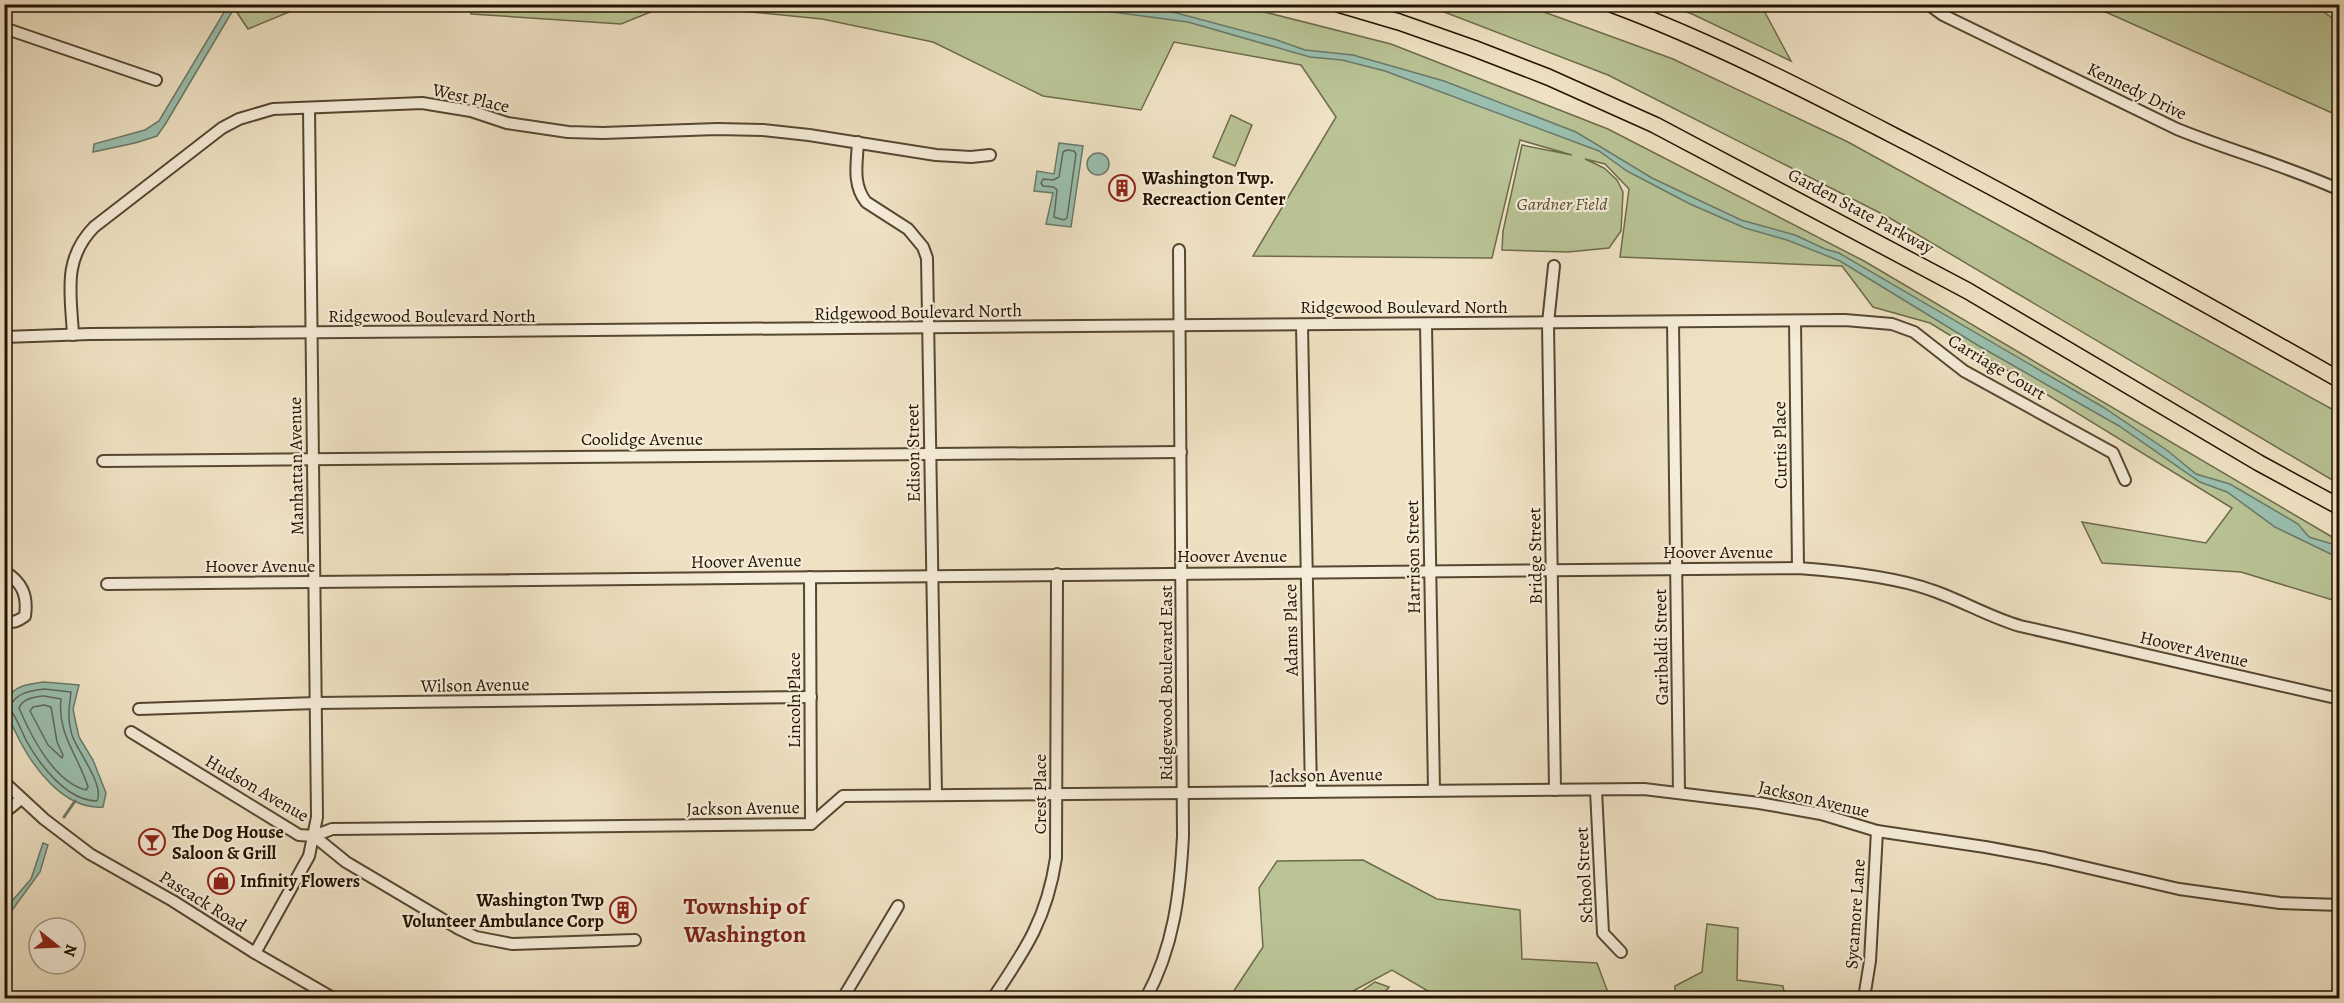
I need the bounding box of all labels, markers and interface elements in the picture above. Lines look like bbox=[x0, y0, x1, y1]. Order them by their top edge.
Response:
street label: Kennedy Drive bbox=[2083, 56, 2191, 126]
street label: West Place bbox=[429, 77, 512, 119]
street label: Garden State Parkway bbox=[1784, 162, 1939, 260]
place label: Washington Twp. Recreaction Center bbox=[1141, 166, 1286, 211]
building icon: Washington Twp. Recreaction Center bbox=[1107, 173, 1137, 203]
park label: Gardner Field bbox=[1516, 192, 1608, 216]
street label: Ridgewood Boulevard North bbox=[1300, 295, 1508, 319]
street label: Ridgewood Boulevard North bbox=[814, 298, 1023, 326]
street label: Ridgewood Boulevard North bbox=[328, 304, 536, 328]
street label: Carriage Court bbox=[1944, 328, 2050, 406]
street label: Manhattan Avenue bbox=[283, 396, 309, 536]
street label: Curtis Place bbox=[1767, 401, 1793, 489]
street label: Edison Street bbox=[900, 403, 926, 503]
street label: Coolidge Avenue bbox=[581, 427, 703, 451]
street label: Harrison Street bbox=[1400, 500, 1426, 614]
street label: Bridge Street bbox=[1522, 507, 1548, 605]
street label: Hoover Avenue bbox=[1663, 540, 1773, 564]
street label: Hoover Avenue bbox=[1177, 544, 1287, 568]
street label: Hoover Avenue bbox=[690, 548, 802, 574]
street label: Hoover Avenue bbox=[205, 554, 315, 578]
street label: Adams Place bbox=[1278, 584, 1304, 677]
street label: Ridgewood Boulevard East bbox=[1154, 585, 1178, 781]
street label: Garibaldi Street bbox=[1648, 588, 1674, 706]
street label: Hoover Avenue bbox=[2137, 625, 2251, 673]
street label: Lincoln Place bbox=[782, 652, 806, 748]
street label: Wilson Avenue bbox=[419, 672, 530, 698]
street label: Hudson Avenue bbox=[201, 749, 313, 827]
street label: Crest Place bbox=[1028, 754, 1052, 834]
street label: Jackson Avenue bbox=[1269, 762, 1383, 788]
street label: Jackson Avenue bbox=[1756, 775, 1872, 823]
street label: Jackson Avenue bbox=[686, 795, 800, 821]
place label: The Dog House Saloon & Grill bbox=[172, 820, 284, 865]
street label: School Street bbox=[1569, 826, 1599, 924]
bar icon: The Dog House Saloon & Grill bbox=[137, 827, 167, 857]
street label: Sycamore Lane bbox=[1839, 858, 1871, 970]
street label: Pascack Road bbox=[155, 865, 251, 937]
shop icon: Infinity Flowers bbox=[206, 866, 236, 896]
place label: Infinity Flowers bbox=[240, 869, 360, 893]
place label: Washington Twp Volunteer Ambulance Corp bbox=[401, 888, 604, 933]
district label: Township of Washington bbox=[683, 890, 810, 950]
building icon: Washington Twp Volunteer Ambulance Corp bbox=[608, 895, 638, 925]
north arrow bbox=[27, 916, 87, 976]
text: N bbox=[58, 941, 83, 960]

